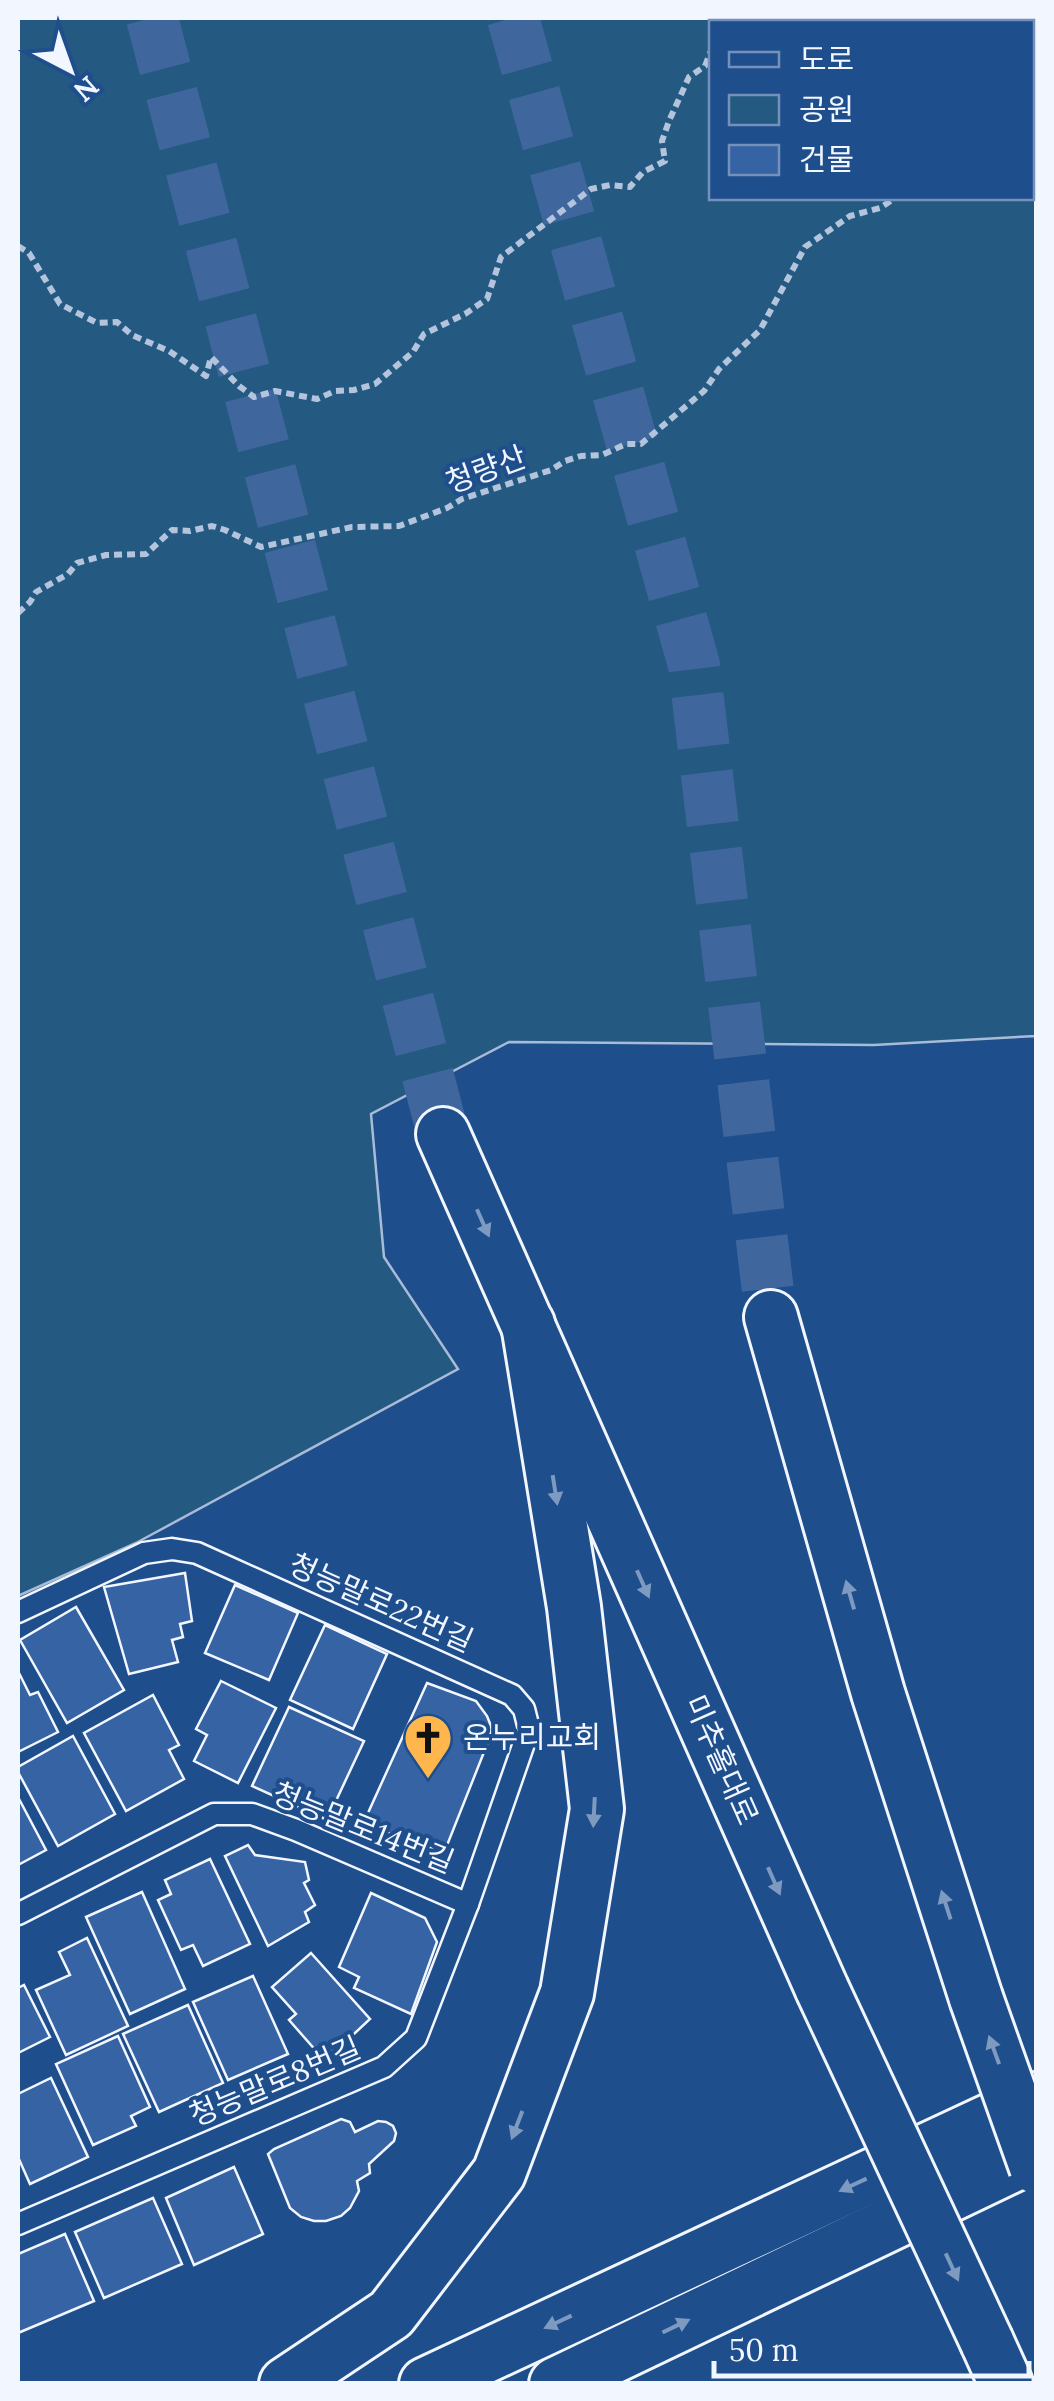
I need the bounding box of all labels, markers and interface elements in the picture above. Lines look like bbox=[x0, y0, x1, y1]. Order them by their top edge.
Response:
north arrow bbox=[20, 20, 120, 120]
legend bbox=[709, 20, 1034, 200]
text: 도로 bbox=[799, 40, 854, 78]
text: N bbox=[66, 68, 106, 110]
text: 공원 bbox=[799, 90, 854, 128]
text: 건물 bbox=[799, 140, 854, 178]
street label: 청량산 bbox=[440, 437, 531, 501]
one-way arrow bbox=[475, 1208, 491, 1238]
one-way arrow bbox=[548, 1474, 563, 1506]
street label: 청능말로22번길 bbox=[283, 1544, 479, 1660]
one-way arrow bbox=[635, 1569, 651, 1599]
one-way arrow bbox=[842, 1579, 857, 1610]
street label: 미추홀대로 bbox=[676, 1689, 767, 1830]
church icon: 온누리교회 bbox=[402, 1712, 454, 1780]
place label: 온누리교회 bbox=[463, 1718, 601, 1756]
street label: 청능말로14번길 bbox=[267, 1773, 460, 1881]
one-way arrow bbox=[586, 1796, 602, 1828]
one-way arrow bbox=[766, 1866, 782, 1896]
one-way arrow bbox=[938, 1890, 953, 1920]
street label: 청능말로8번길 bbox=[183, 2028, 366, 2134]
one-way arrow bbox=[986, 2034, 1001, 2064]
one-way arrow bbox=[509, 2111, 524, 2141]
one-way arrow bbox=[838, 2176, 867, 2193]
one-way arrow bbox=[944, 2253, 961, 2282]
one-way arrow bbox=[543, 2313, 572, 2330]
scale bar bbox=[714, 2316, 1029, 2378]
one-way arrow bbox=[662, 2318, 691, 2335]
text: 50 m bbox=[729, 2331, 799, 2369]

